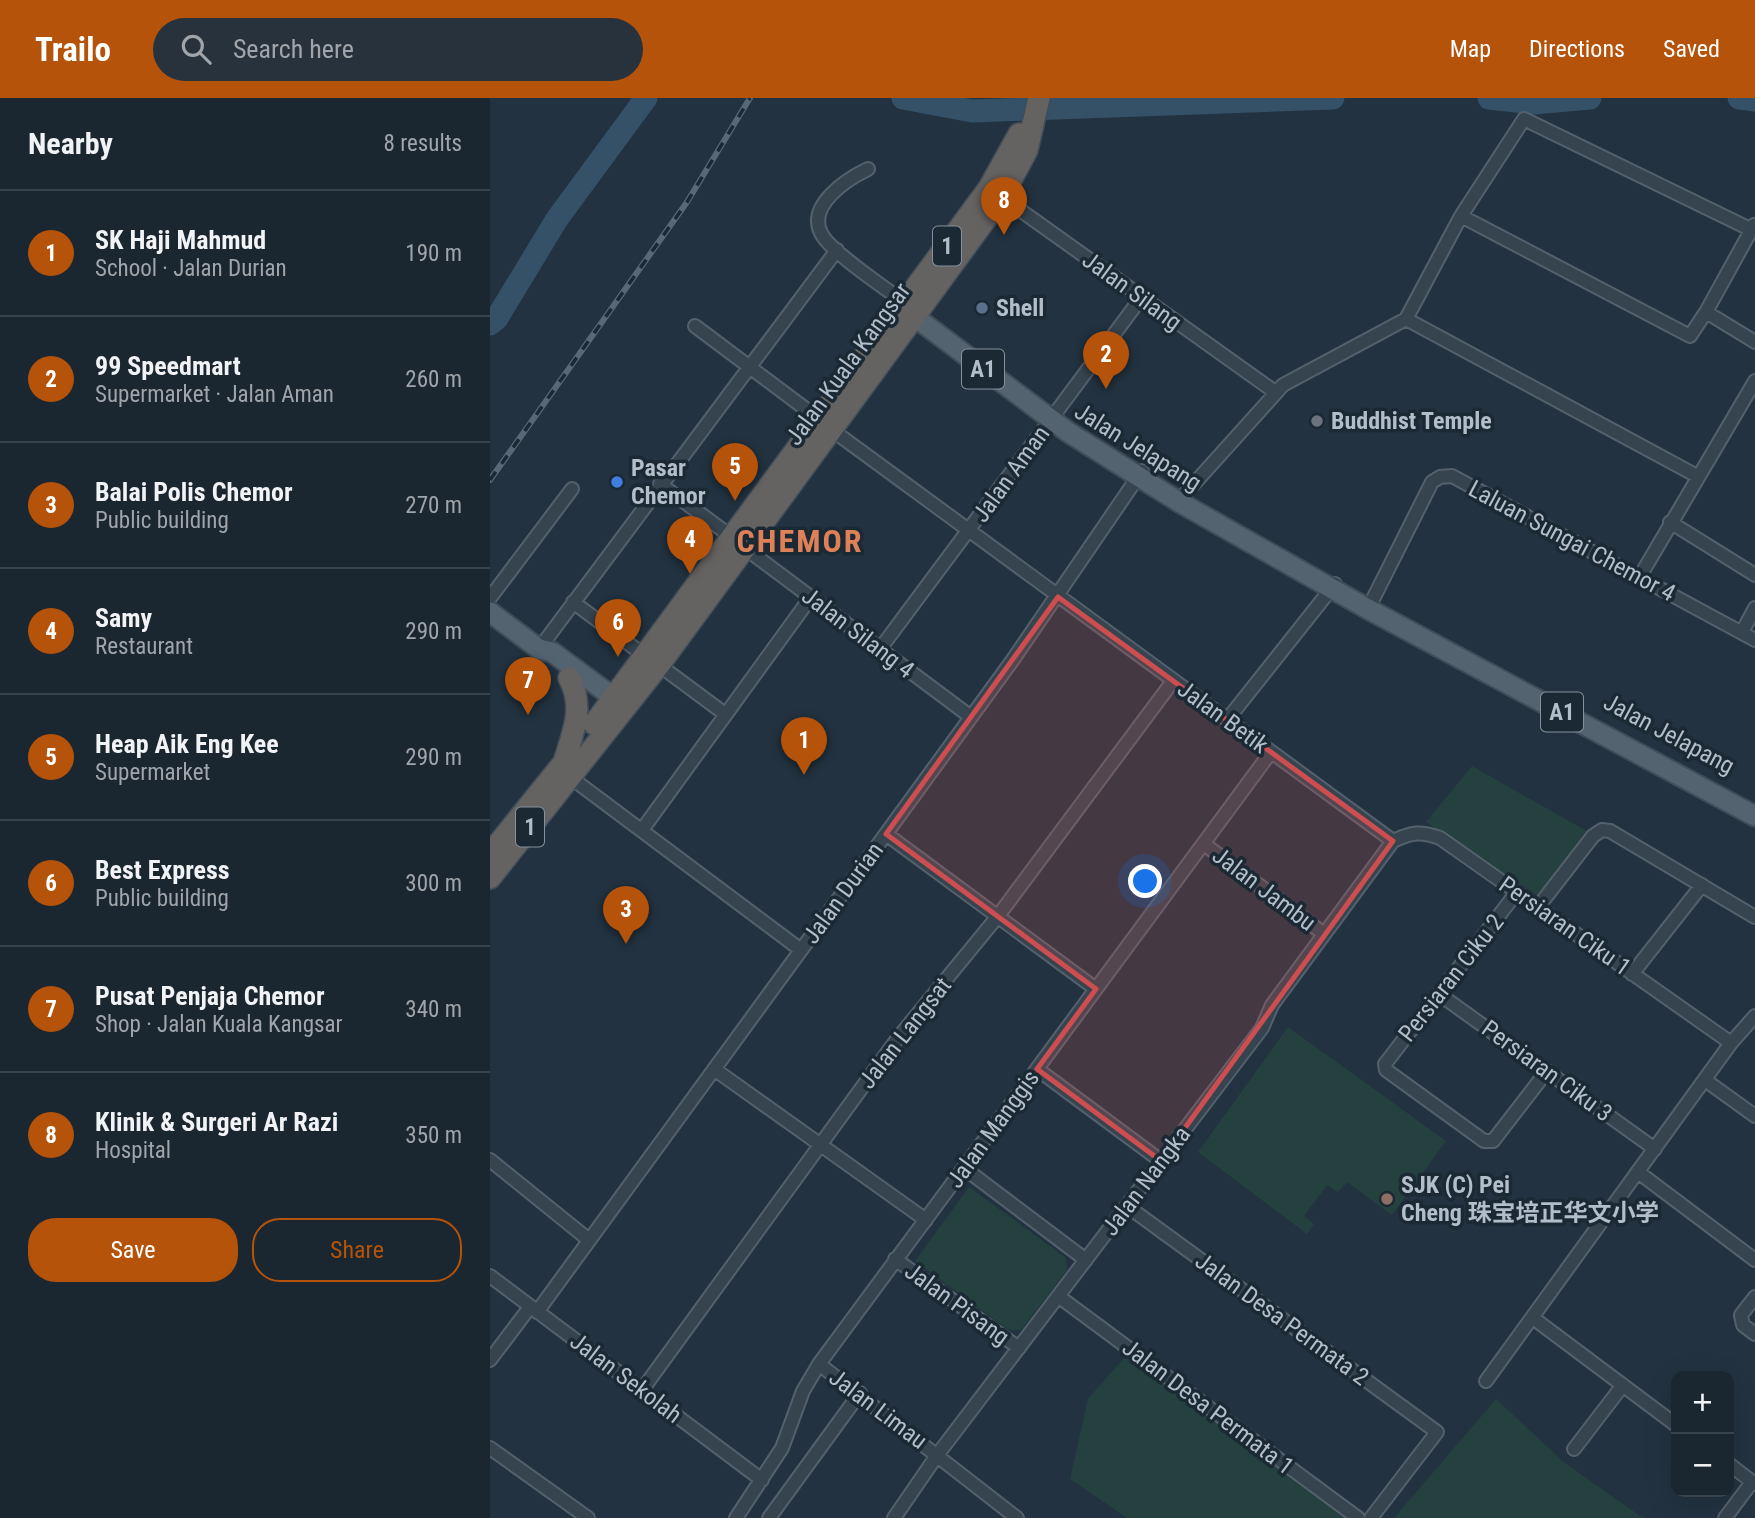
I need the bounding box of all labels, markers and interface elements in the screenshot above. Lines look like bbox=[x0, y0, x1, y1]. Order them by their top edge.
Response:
search box bbox=[153, 18, 643, 81]
text: Trailo bbox=[35, 30, 111, 69]
icon: search bbox=[177, 30, 215, 68]
text: Search here bbox=[233, 34, 354, 64]
text: Map bbox=[1450, 35, 1491, 63]
text: Directions bbox=[1529, 35, 1625, 63]
text: Saved bbox=[1663, 35, 1720, 63]
text: Nearby bbox=[28, 126, 113, 161]
text: 8 results bbox=[384, 130, 462, 157]
pin: 8 bbox=[981, 177, 1027, 235]
text: SK Haji Mahmud bbox=[95, 225, 266, 255]
road number: 1 bbox=[933, 226, 961, 266]
text: 1 bbox=[45, 240, 57, 267]
text: 190 m bbox=[405, 240, 462, 267]
street label: Jalan Silang bbox=[1077, 246, 1187, 336]
text: School · Jalan Durian bbox=[95, 255, 287, 282]
street label: Jalan Kuala Kangsar bbox=[780, 278, 916, 450]
place label: Shell bbox=[996, 294, 1044, 322]
marker: Shell bbox=[974, 300, 990, 316]
pin: 2 bbox=[1083, 331, 1129, 389]
road number: A1 bbox=[962, 350, 1004, 388]
text: 99 Speedmart bbox=[95, 351, 241, 381]
text: 2 bbox=[45, 366, 57, 393]
text: 260 m bbox=[405, 366, 462, 393]
text: Supermarket · Jalan Aman bbox=[95, 381, 334, 408]
street label: Jalan Jelapang bbox=[1070, 397, 1206, 497]
place label: Buddhist Temple bbox=[1331, 407, 1492, 435]
marker: Buddhist Temple bbox=[1309, 413, 1325, 429]
street label: Jalan Aman bbox=[967, 420, 1055, 528]
pin: 5 bbox=[712, 443, 758, 501]
place label: Pasar Chemor bbox=[631, 454, 706, 510]
marker: Pasar Chemor bbox=[609, 474, 625, 490]
street label: Laluan Sungai Chemor 4 bbox=[1464, 475, 1680, 607]
text: Balai Polis Chemor bbox=[95, 477, 293, 507]
text: 3 bbox=[45, 492, 57, 519]
text: 270 m bbox=[405, 492, 462, 519]
text: Public building bbox=[95, 507, 229, 534]
pin: 4 bbox=[667, 516, 713, 574]
district label: CHEMOR bbox=[737, 522, 863, 560]
street label: Jalan Silang 4 bbox=[796, 582, 920, 684]
pin: 6 bbox=[595, 599, 641, 657]
text: Samy bbox=[95, 603, 152, 633]
text: 4 bbox=[45, 618, 57, 645]
text: 290 m bbox=[405, 618, 462, 645]
text: Restaurant bbox=[95, 633, 193, 660]
pin: 7 bbox=[505, 657, 551, 715]
street label: Jalan Betik bbox=[1172, 675, 1274, 759]
street label: Jalan Jelapang bbox=[1599, 688, 1739, 780]
road number: A1 bbox=[1541, 692, 1583, 732]
pin: 1 bbox=[781, 717, 827, 775]
text: Heap Aik Eng Kee bbox=[95, 729, 279, 759]
text: 5 bbox=[45, 744, 57, 771]
text: 290 m bbox=[405, 744, 462, 771]
text: Supermarket bbox=[95, 759, 210, 786]
road number: 1 bbox=[516, 807, 544, 846]
street label: Jalan Durian bbox=[797, 837, 889, 949]
street label: Jalan Jambu bbox=[1207, 841, 1321, 937]
text: Best Express bbox=[95, 855, 230, 885]
your location bbox=[1128, 864, 1162, 898]
text: 6 bbox=[45, 870, 57, 897]
text: 300 m bbox=[405, 870, 462, 897]
street label: Persiaran Ciku 1 bbox=[1494, 870, 1636, 982]
text: Public building bbox=[95, 885, 229, 912]
pin: 3 bbox=[603, 886, 649, 944]
street label: Persiaran Ciku 2 bbox=[1393, 909, 1509, 1047]
street label: Jalan Langsat bbox=[853, 972, 957, 1094]
text: Pusat Penjaja Chemor bbox=[95, 981, 325, 1011]
text: 7 bbox=[45, 996, 57, 1023]
text: 340 m bbox=[405, 996, 462, 1023]
text: Shop · Jalan Kuala Kangsar bbox=[95, 1011, 343, 1038]
street label: Persiaran Ciku 3 bbox=[1476, 1014, 1618, 1128]
street label: Jalan Manggis bbox=[941, 1065, 1045, 1193]
text: Klinik & Surgeri Ar Razi bbox=[95, 1107, 338, 1137]
street label: Jalan Nangka bbox=[1096, 1121, 1196, 1241]
text: 8 bbox=[45, 1122, 57, 1149]
text: 350 m bbox=[405, 1122, 462, 1149]
text: Hospital bbox=[95, 1137, 171, 1164]
place label: SJK (C) Pei Cheng 珠宝培正华文小学 bbox=[1401, 1171, 1659, 1227]
marker: SJK (C) Pei Cheng 珠宝培正华文小学 bbox=[1379, 1191, 1395, 1207]
button: Save bbox=[28, 1218, 238, 1282]
button: Share bbox=[252, 1218, 462, 1282]
street label: Jalan Desa Permata 2 bbox=[1190, 1247, 1374, 1391]
street label: Jalan Pisang bbox=[899, 1257, 1015, 1351]
street label: Jalan Sekolah bbox=[565, 1327, 687, 1429]
street label: Jalan Desa Permata 1 bbox=[1117, 1333, 1299, 1481]
street label: Jalan Limau bbox=[824, 1363, 932, 1455]
map controls bbox=[1671, 1371, 1734, 1497]
button: + bbox=[1671, 1371, 1734, 1434]
button: − bbox=[1671, 1434, 1734, 1497]

